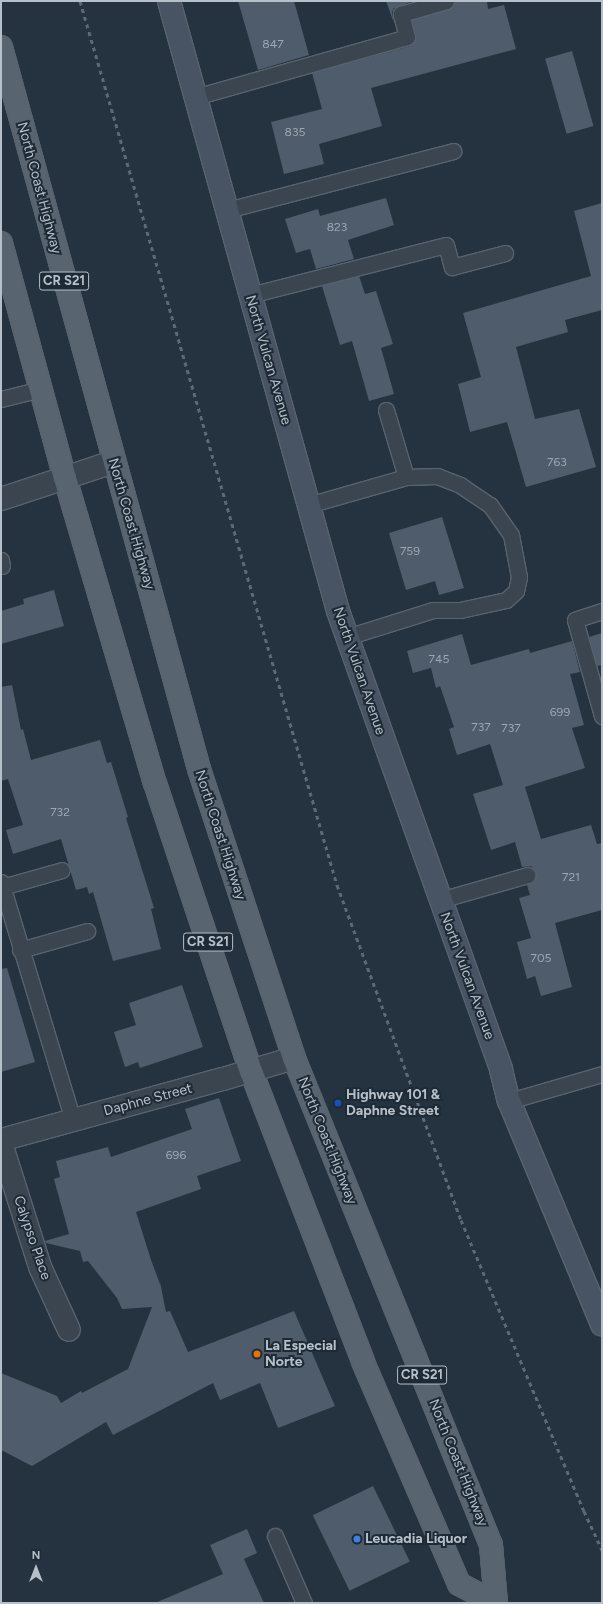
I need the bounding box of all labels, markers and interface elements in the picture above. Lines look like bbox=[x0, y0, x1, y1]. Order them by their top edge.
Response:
house number: 847 bbox=[262, 38, 284, 52]
street label: North Coast Highway bbox=[13, 120, 65, 256]
house number: 835 bbox=[285, 126, 305, 140]
house number: 823 bbox=[327, 221, 347, 235]
road number: CR S21 bbox=[39, 270, 89, 292]
street label: North Vulcan Avenue bbox=[241, 293, 295, 427]
street label: North Coast Highway bbox=[104, 456, 158, 592]
house number: 763 bbox=[547, 456, 567, 470]
house number: 759 bbox=[400, 545, 420, 559]
street label: North Vulcan Avenue bbox=[329, 605, 389, 737]
house number: 745 bbox=[429, 653, 449, 667]
house number: 699 bbox=[550, 706, 570, 720]
house number: 737 bbox=[471, 721, 491, 735]
house number: 737 bbox=[501, 722, 521, 736]
street label: North Coast Highway bbox=[191, 768, 249, 902]
house number: 732 bbox=[50, 806, 70, 820]
house number: 721 bbox=[562, 871, 580, 885]
street label: North Vulcan Avenue bbox=[436, 910, 498, 1042]
road number: CR S21 bbox=[183, 931, 233, 953]
house number: 705 bbox=[530, 952, 552, 966]
street label: North Coast Highway bbox=[294, 1075, 360, 1207]
street label: Daphne Street bbox=[102, 1080, 194, 1120]
place label: Highway 101 & Daphne Street bbox=[346, 1087, 440, 1120]
marker: Highway 101 & Daphne Street bbox=[333, 1098, 343, 1108]
house number: 696 bbox=[166, 1149, 186, 1163]
street label: Calypso Place bbox=[10, 1194, 54, 1282]
place label: La Especial Norte bbox=[265, 1338, 336, 1370]
marker: La Especial Norte bbox=[252, 1349, 262, 1359]
road number: CR S21 bbox=[397, 1364, 447, 1386]
street label: North Coast Highway bbox=[425, 1397, 491, 1529]
place label: Leucadia Liquor bbox=[365, 1531, 467, 1547]
marker: Leucadia Liquor bbox=[352, 1534, 362, 1544]
north arrow bbox=[16, 1548, 56, 1588]
text: N bbox=[32, 1549, 40, 1562]

